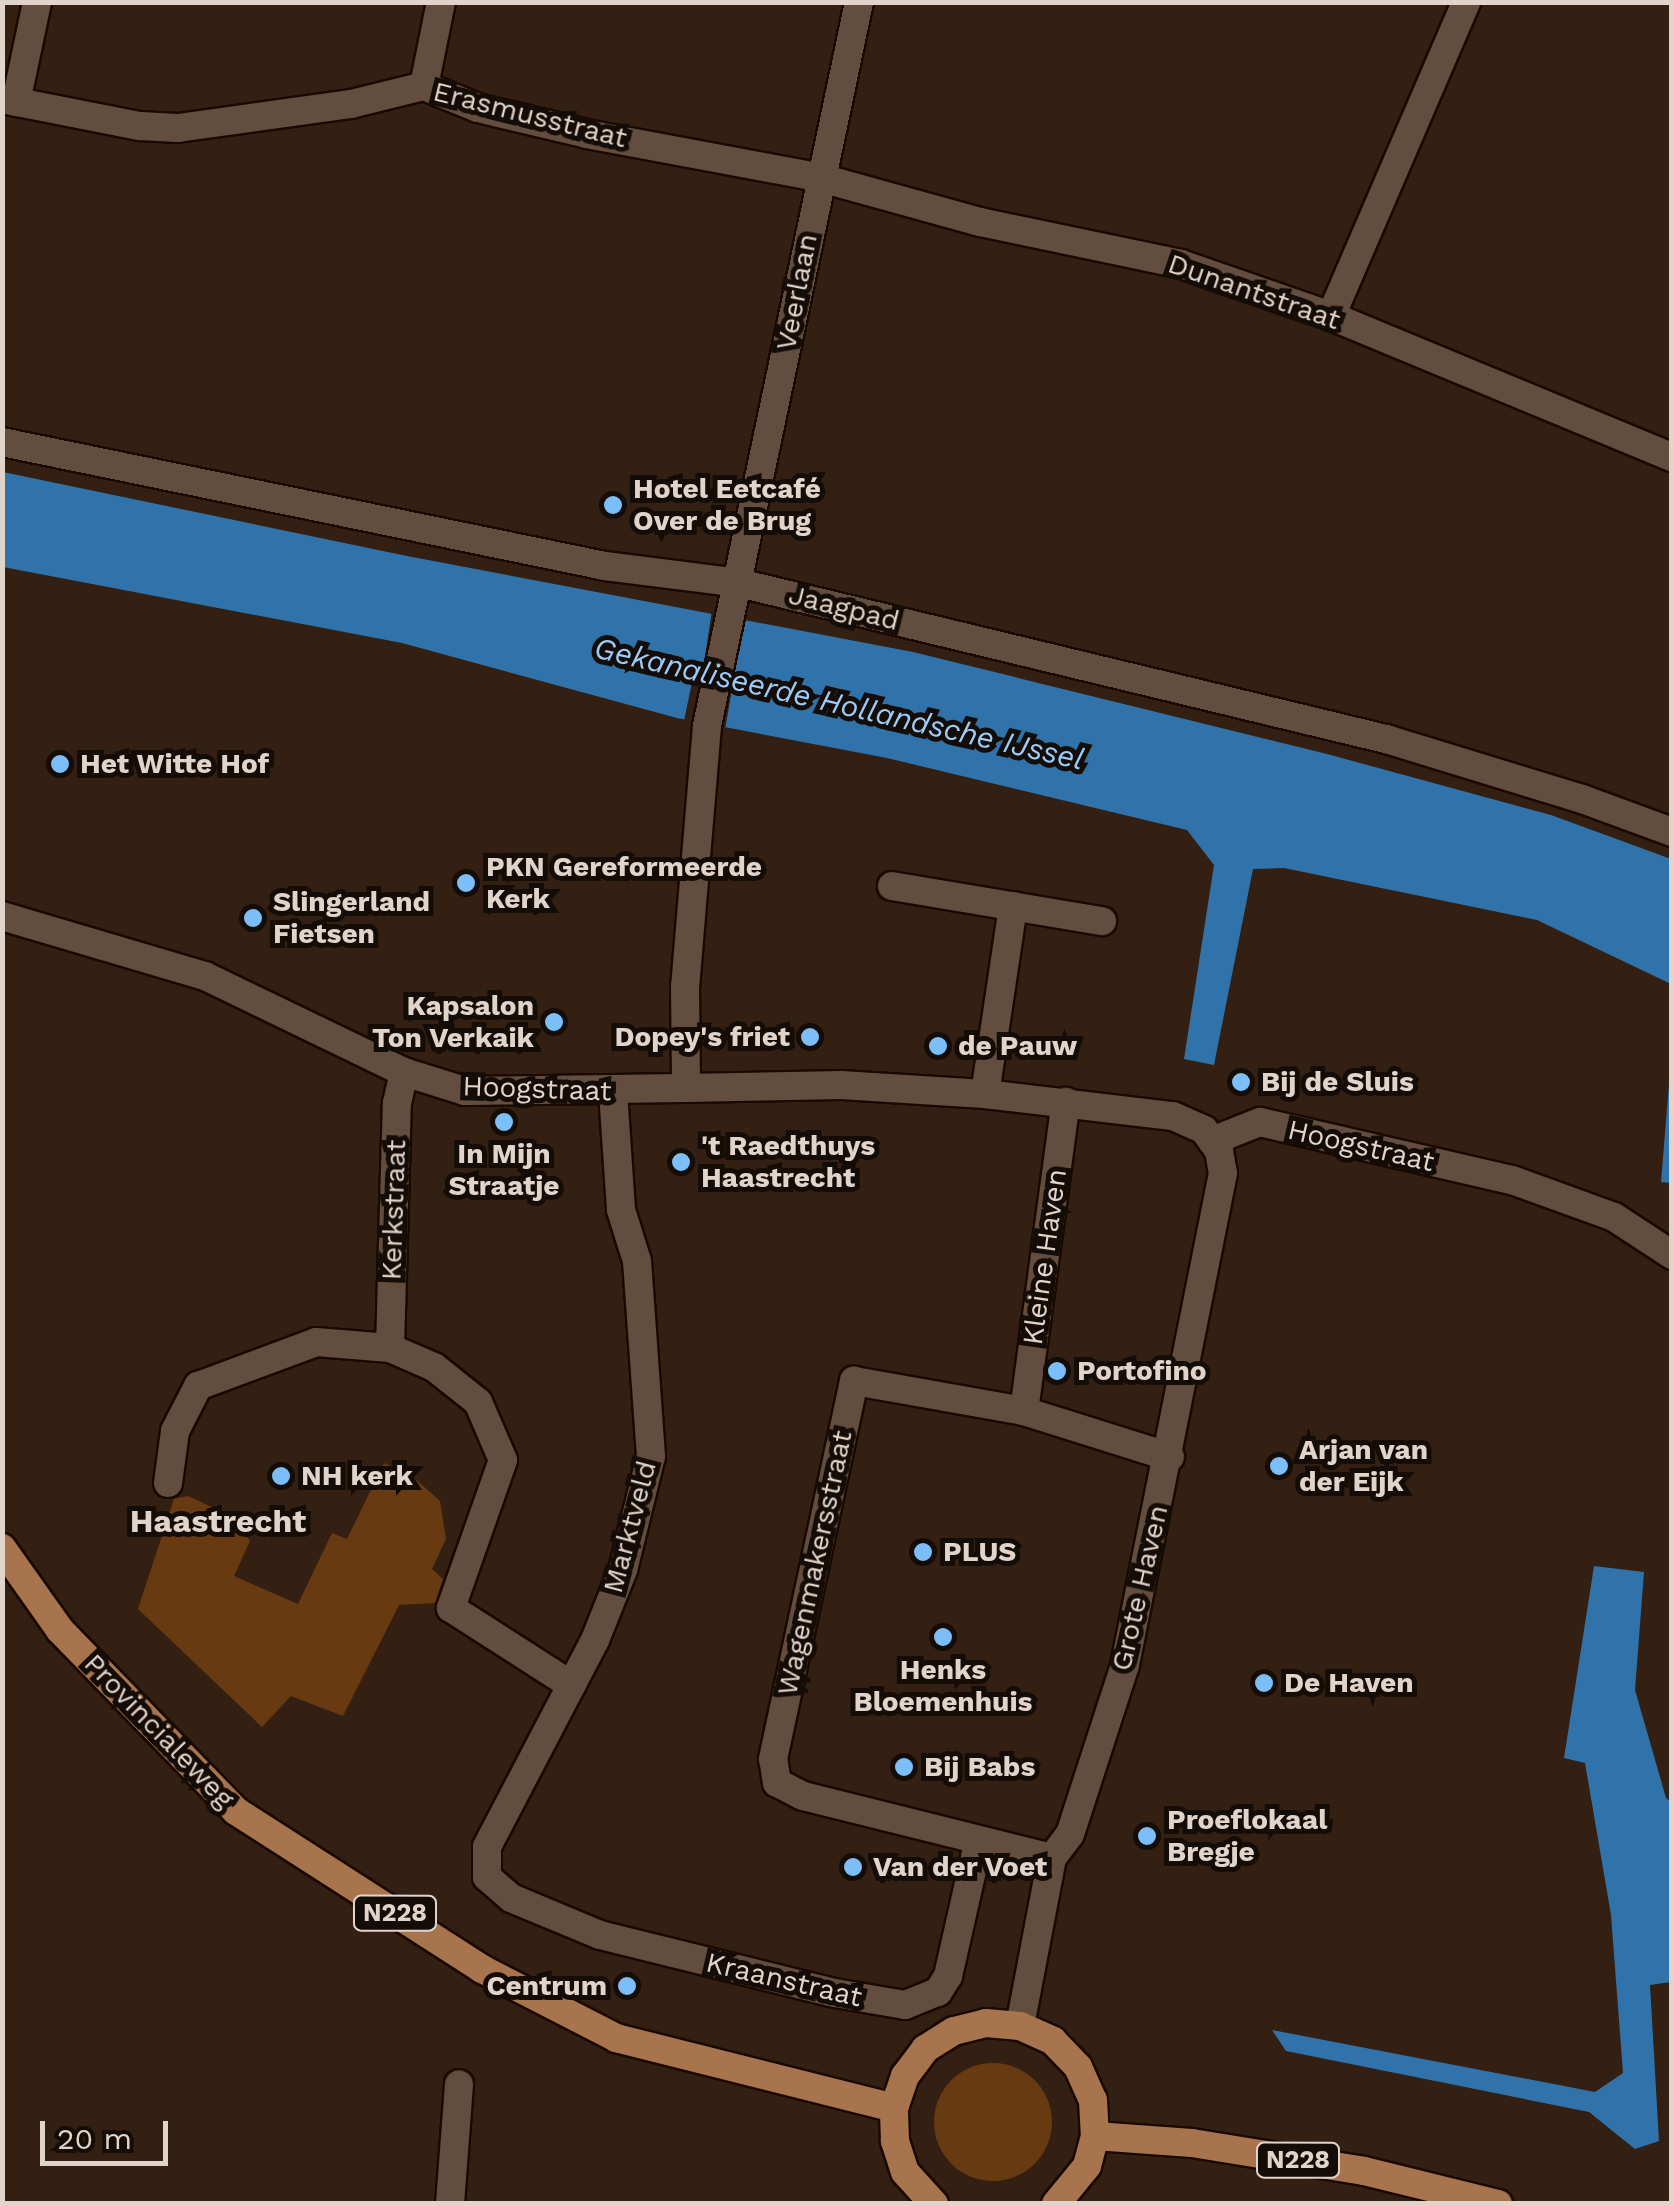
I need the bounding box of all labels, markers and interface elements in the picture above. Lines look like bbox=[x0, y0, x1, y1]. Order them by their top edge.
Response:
street label: Erasmusstraat bbox=[430, 75, 630, 155]
street label: Veerlaan bbox=[769, 231, 825, 353]
street label: Dunantstraat bbox=[1163, 247, 1345, 337]
place label: Hotel Eetcafé Over de Brug bbox=[633, 472, 821, 538]
marker: Hotel Eetcafé Over de Brug bbox=[602, 494, 624, 516]
street label: Jaagpad bbox=[785, 578, 903, 638]
water label: Gekanaliseerde Hollandsche IJssel bbox=[591, 630, 1087, 778]
place label: Het Witte Hof bbox=[80, 747, 270, 781]
marker: Het Witte Hof bbox=[49, 753, 71, 775]
place label: PKN Gereformeerde Kerk bbox=[486, 850, 762, 916]
marker: PKN Gereformeerde Kerk bbox=[455, 872, 477, 894]
place label: Slingerland Fietsen bbox=[273, 885, 430, 951]
marker: Slingerland Fietsen bbox=[242, 907, 264, 929]
place label: Kapsalon Ton Verkaik bbox=[371, 989, 534, 1055]
marker: Kapsalon Ton Verkaik bbox=[543, 1011, 565, 1033]
place label: Dopey's friet bbox=[614, 1020, 790, 1054]
marker: Dopey's friet bbox=[799, 1026, 821, 1048]
place label: de Pauw bbox=[958, 1029, 1077, 1063]
marker: de Pauw bbox=[927, 1035, 949, 1057]
place label: Bij de Sluis bbox=[1261, 1065, 1414, 1099]
street label: Hoogstraat bbox=[462, 1070, 612, 1108]
marker: Bij de Sluis bbox=[1230, 1071, 1252, 1093]
marker: In Mijn Straatje bbox=[493, 1111, 515, 1133]
street label: Hoogstraat bbox=[1285, 1113, 1437, 1179]
place label: 't Raedthuys Haastrecht bbox=[701, 1129, 875, 1195]
place label: In Mijn Straatje bbox=[448, 1137, 560, 1203]
street label: Kerkstraat bbox=[375, 1139, 413, 1281]
marker: 't Raedthuys Haastrecht bbox=[670, 1151, 692, 1173]
street label: Kleine Haven bbox=[1016, 1167, 1074, 1347]
place label: Portofino bbox=[1077, 1354, 1207, 1388]
marker: Portofino bbox=[1046, 1360, 1068, 1382]
street label: Wagenmakersstraat bbox=[770, 1427, 860, 1699]
place label: Arjan van der Eijk bbox=[1299, 1433, 1429, 1499]
marker: Arjan van der Eijk bbox=[1268, 1455, 1290, 1477]
street label: Marktveld bbox=[596, 1457, 664, 1597]
place label: NH kerk bbox=[301, 1459, 413, 1493]
marker: NH kerk bbox=[270, 1465, 292, 1487]
district label: Haastrecht bbox=[130, 1502, 306, 1540]
street label: Grote Haven bbox=[1105, 1502, 1175, 1674]
place label: PLUS bbox=[943, 1535, 1016, 1569]
marker: PLUS bbox=[912, 1541, 934, 1563]
marker: Henks Bloemenhuis bbox=[932, 1626, 954, 1648]
street label: Provincialeweg bbox=[77, 1647, 241, 1815]
place label: Henks Bloemenhuis bbox=[854, 1653, 1032, 1719]
place label: De Haven bbox=[1284, 1666, 1414, 1700]
marker: De Haven bbox=[1253, 1672, 1275, 1694]
place label: Bij Babs bbox=[924, 1750, 1035, 1784]
marker: Bij Babs bbox=[893, 1756, 915, 1778]
place label: Proeflokaal Bregje bbox=[1167, 1803, 1327, 1869]
marker: Proeflokaal Bregje bbox=[1136, 1825, 1158, 1847]
place label: Van der Voet bbox=[873, 1850, 1048, 1884]
marker: Van der Voet bbox=[842, 1856, 864, 1878]
road number: N228 bbox=[352, 1893, 438, 1933]
street label: Kraanstraat bbox=[703, 1946, 865, 2014]
place label: Centrum bbox=[486, 1969, 607, 2003]
marker: Centrum bbox=[616, 1975, 638, 1997]
scale bar bbox=[45, 2101, 172, 2163]
text: 20 m bbox=[57, 2121, 132, 2156]
road number: N228 bbox=[1256, 2140, 1340, 2180]

